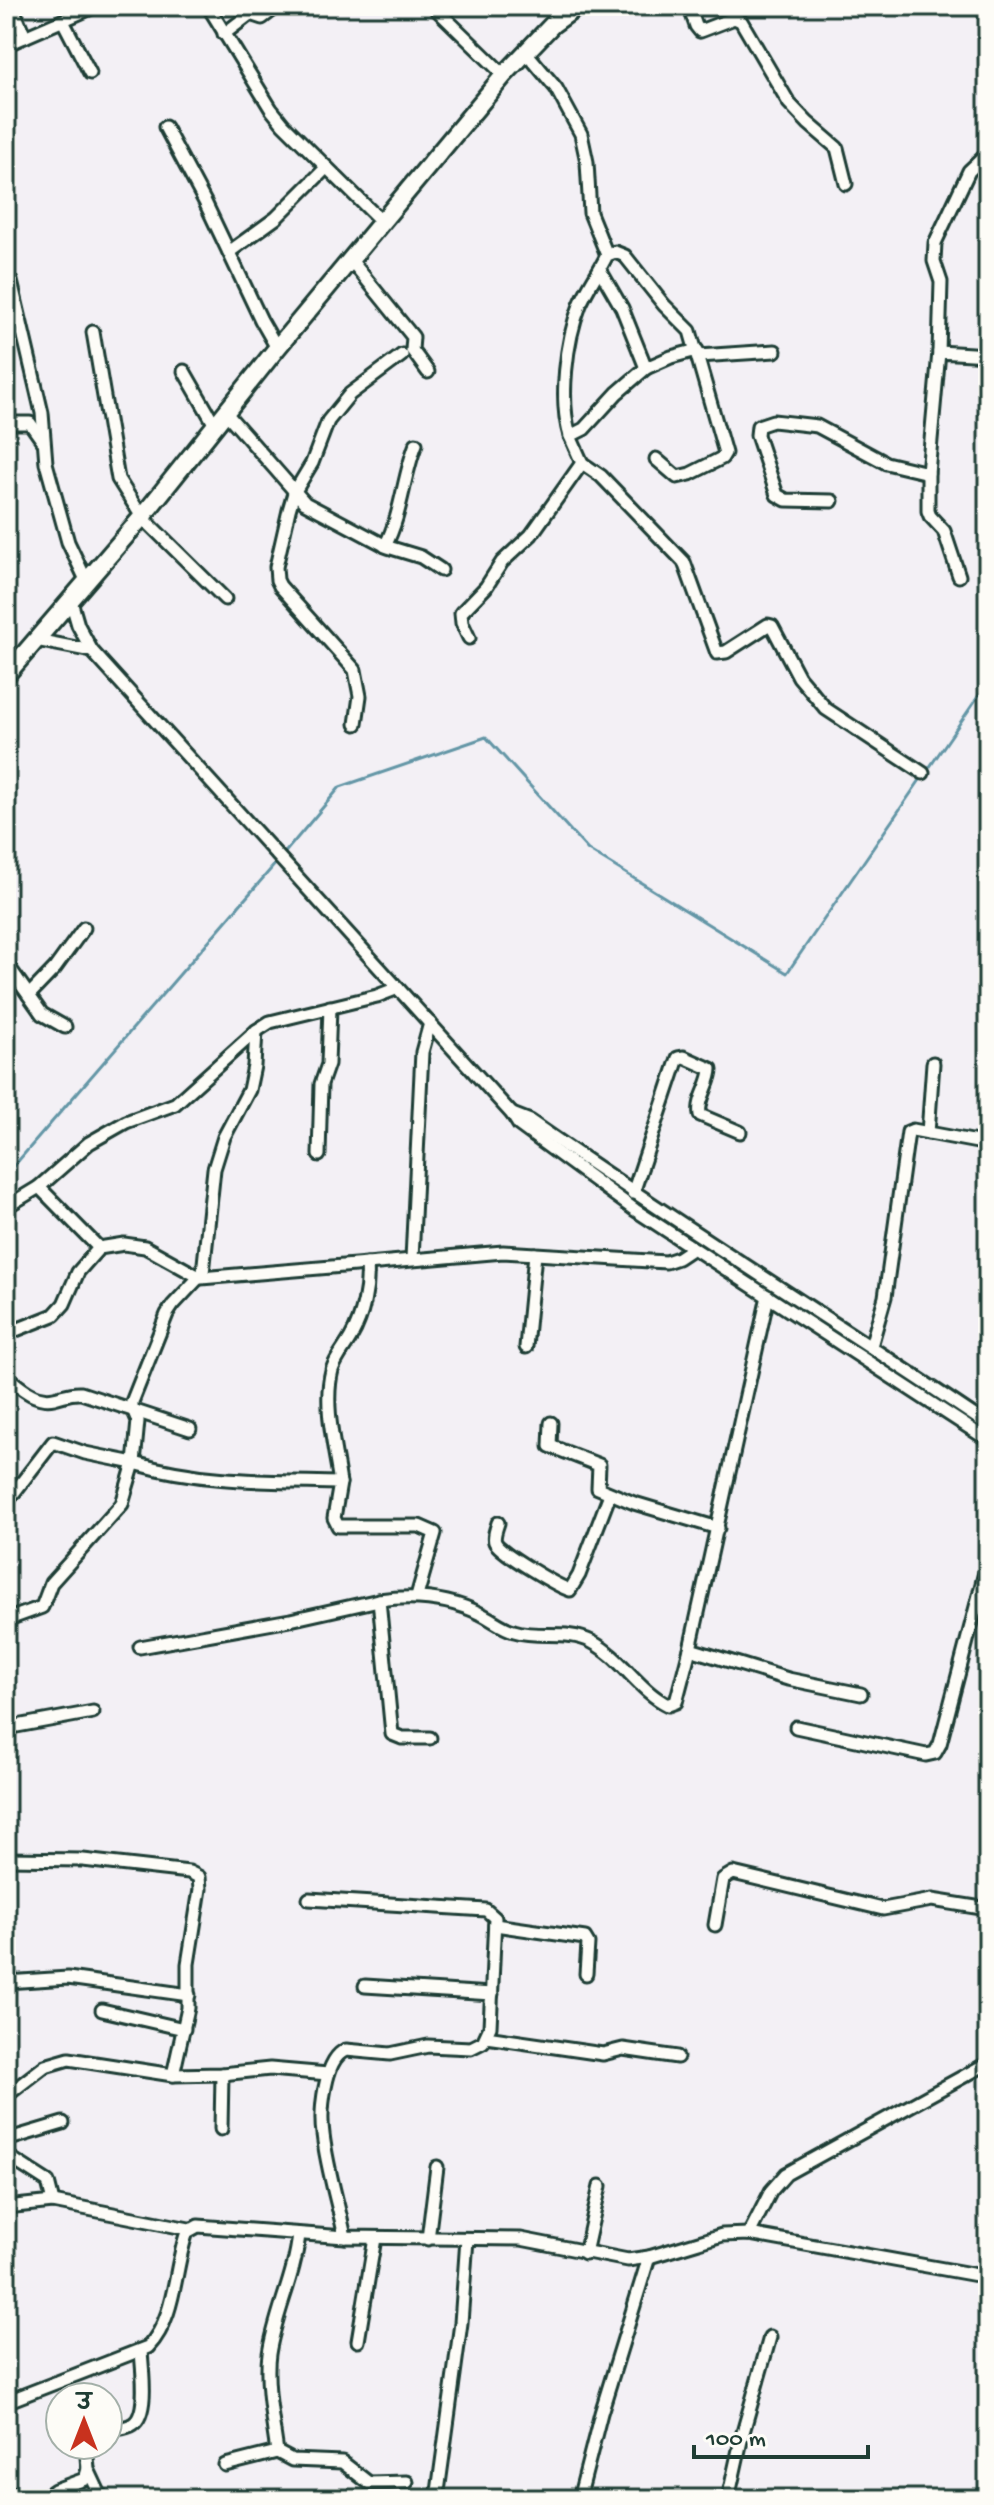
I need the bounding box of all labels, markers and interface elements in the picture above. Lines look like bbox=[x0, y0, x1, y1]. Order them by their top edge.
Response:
north arrow bbox=[44, 2381, 124, 2461]
text: उ bbox=[75, 2392, 94, 2418]
scale bar bbox=[694, 2409, 868, 2459]
text: 100 m bbox=[705, 2426, 766, 2455]

